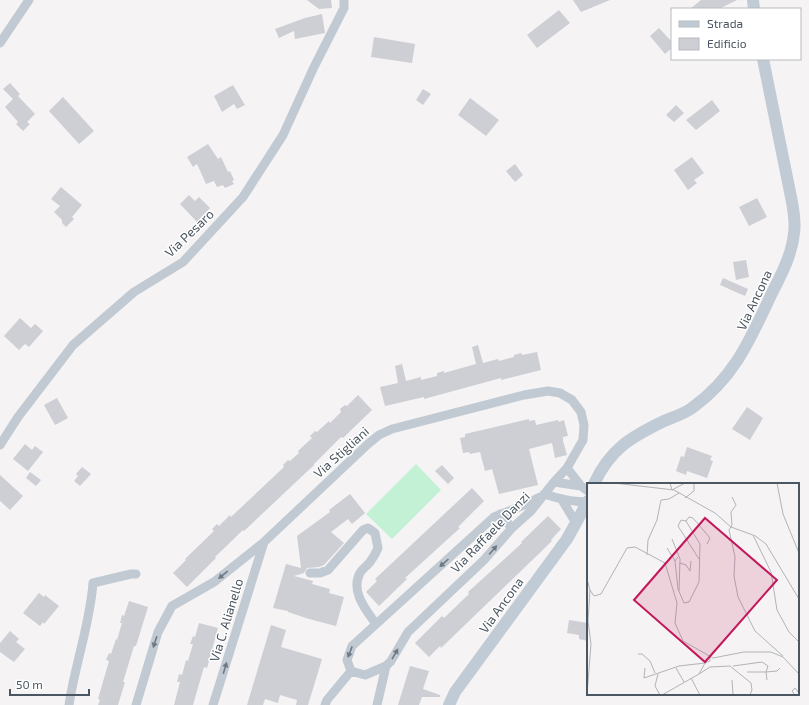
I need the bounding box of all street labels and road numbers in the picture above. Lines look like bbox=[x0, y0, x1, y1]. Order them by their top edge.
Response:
street label: Via Pesaro bbox=[161, 206, 217, 260]
street label: Via Ancona bbox=[733, 267, 775, 333]
street label: Via Stigliani bbox=[310, 423, 372, 481]
street label: Via Raffaele Danzi bbox=[447, 488, 533, 576]
street label: Via Ancona bbox=[475, 574, 527, 636]
street label: Via C. Alianello bbox=[206, 576, 246, 664]

